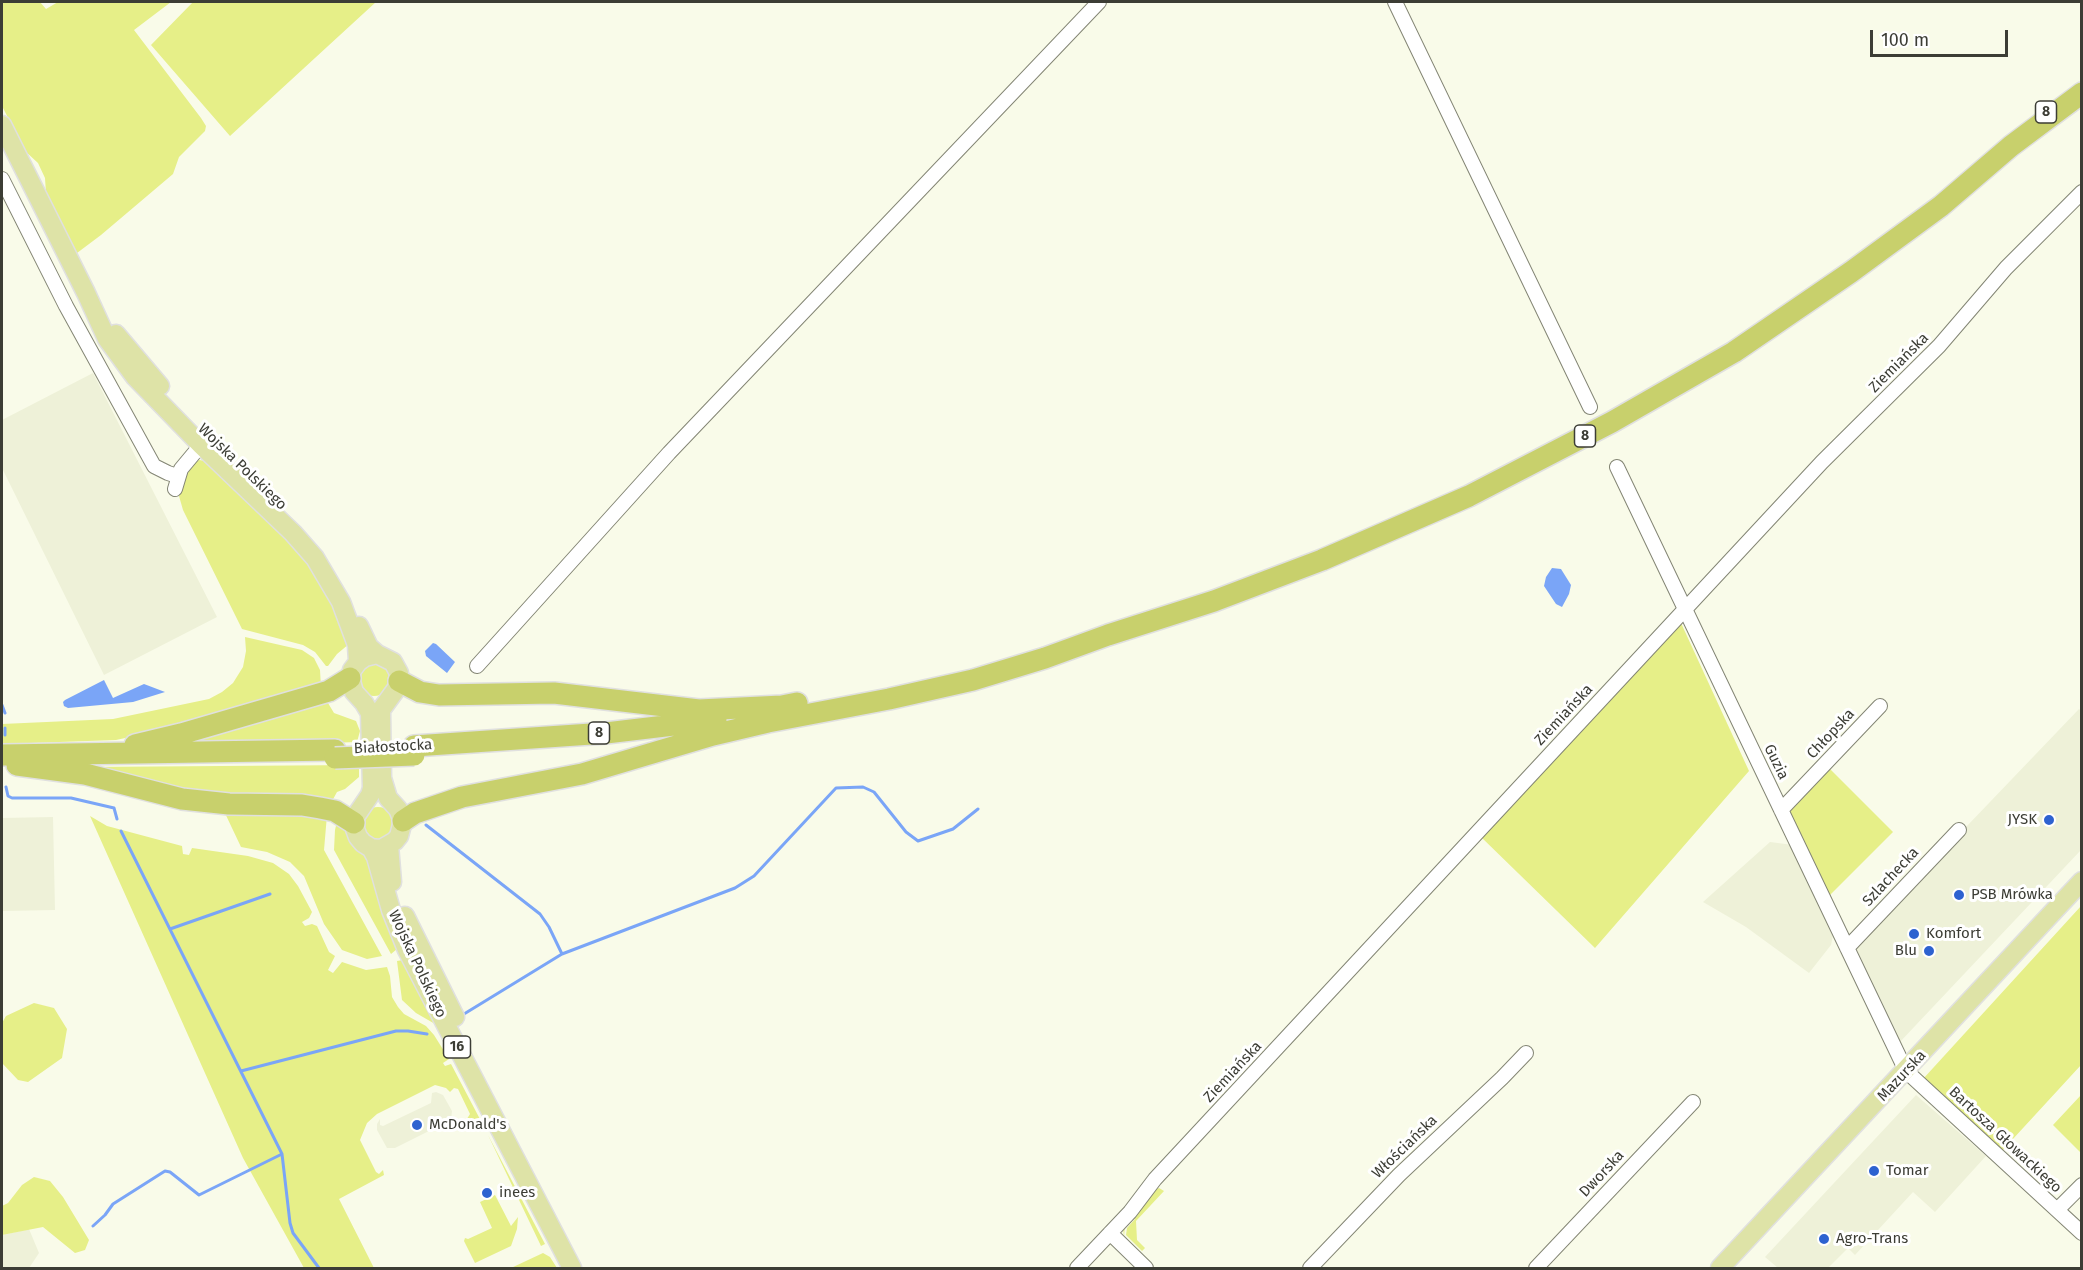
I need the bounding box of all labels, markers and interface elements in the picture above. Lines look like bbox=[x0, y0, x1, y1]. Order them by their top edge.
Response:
scale bar bbox=[1873, 18, 2011, 56]
text: 100 m bbox=[1881, 29, 1929, 51]
road number: 8 bbox=[2036, 101, 2056, 123]
street label: Ziemiańska bbox=[1865, 329, 1933, 397]
street label: Wojska Polskiego bbox=[194, 420, 290, 514]
road number: 8 bbox=[1574, 425, 1596, 447]
street label: Ziemiańska bbox=[1531, 681, 1597, 749]
street label: Chłopska bbox=[1803, 705, 1859, 763]
road number: 8 bbox=[588, 722, 610, 744]
street label: Białostocka bbox=[353, 736, 433, 758]
street label: Guzia bbox=[1760, 741, 1792, 783]
place label: JYSK bbox=[2007, 811, 2037, 829]
marker: JYSK bbox=[2042, 813, 2056, 827]
street label: Szlachecka bbox=[1859, 844, 1923, 910]
place label: PSB Mrówka bbox=[1971, 886, 2053, 904]
marker: PSB Mrówka bbox=[1952, 888, 1966, 902]
street label: Wojska Polskiego bbox=[384, 907, 450, 1021]
place label: Komfort bbox=[1926, 925, 1981, 943]
marker: Komfort bbox=[1907, 927, 1921, 941]
place label: Blu bbox=[1895, 942, 1917, 960]
marker: Blu bbox=[1922, 944, 1936, 958]
road number: 16 bbox=[444, 1036, 470, 1058]
street label: Ziemiańska bbox=[1200, 1038, 1266, 1106]
street label: Mazurska bbox=[1874, 1047, 1930, 1105]
street label: Bartosza Głowackiego bbox=[1945, 1083, 2065, 1197]
street label: Włościańska bbox=[1369, 1111, 1441, 1183]
place label: McDonald's bbox=[429, 1116, 506, 1134]
marker: McDonald's bbox=[410, 1118, 424, 1132]
street label: Dworska bbox=[1576, 1147, 1628, 1201]
place label: Tomar bbox=[1886, 1162, 1928, 1180]
marker: Tomar bbox=[1867, 1164, 1881, 1178]
place label: inees bbox=[499, 1184, 535, 1202]
marker: inees bbox=[480, 1186, 494, 1200]
place label: Agro-Trans bbox=[1836, 1230, 1908, 1248]
marker: Agro-Trans bbox=[1817, 1232, 1831, 1246]

